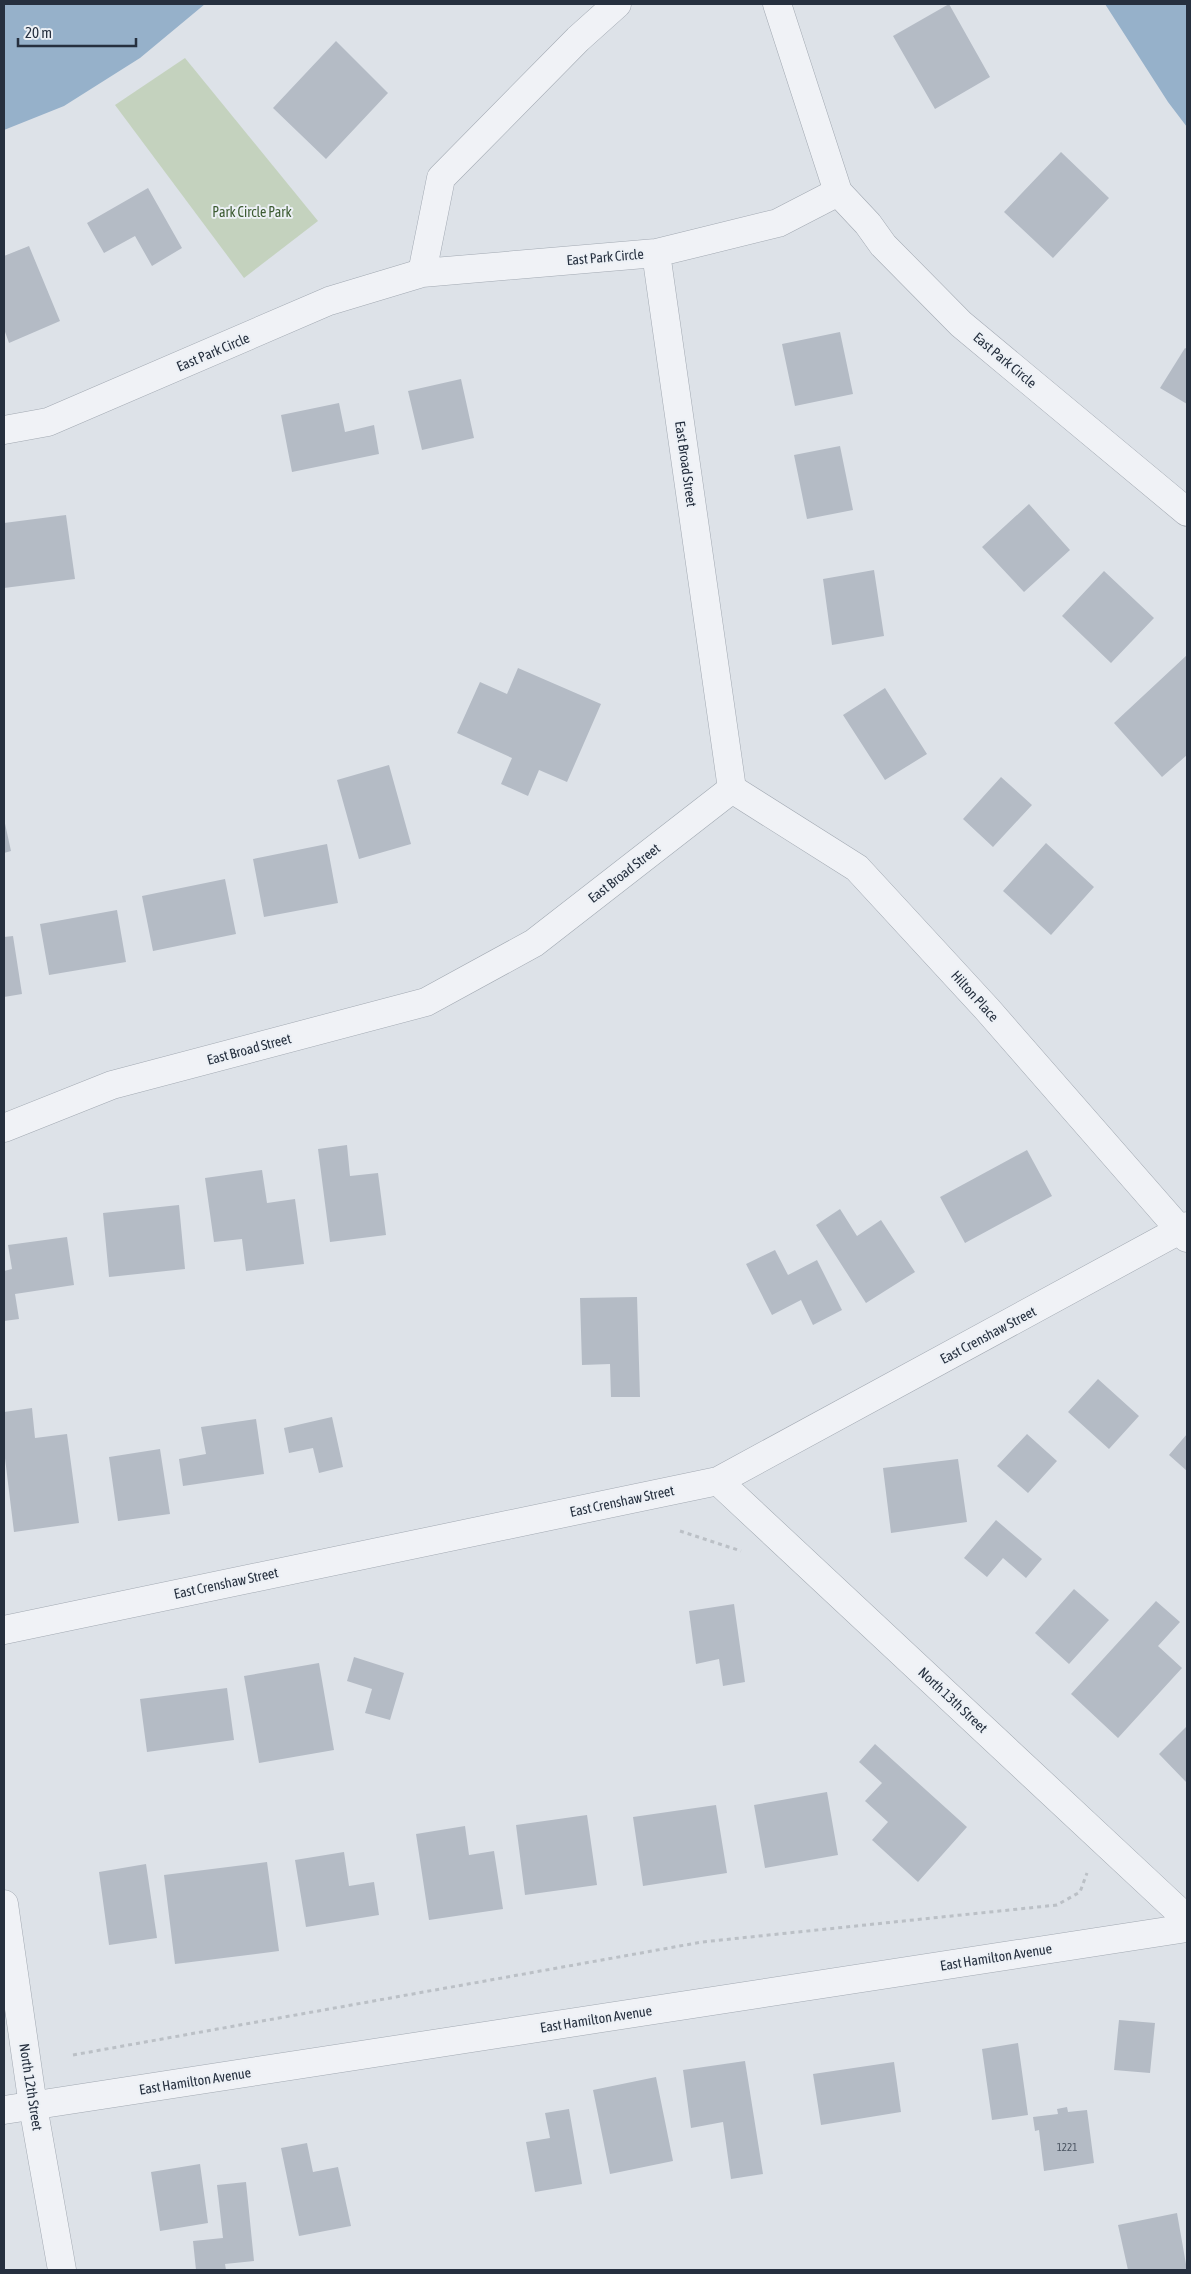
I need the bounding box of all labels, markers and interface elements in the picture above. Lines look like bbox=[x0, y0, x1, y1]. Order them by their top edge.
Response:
scale bar bbox=[18, 15, 135, 47]
text: 20 m bbox=[25, 24, 52, 41]
park label: Park Circle Park bbox=[212, 204, 292, 220]
street label: East Park Circle bbox=[566, 246, 644, 268]
street label: East Park Circle bbox=[970, 329, 1040, 391]
street label: East Park Circle bbox=[174, 330, 252, 374]
street label: East Broad Street bbox=[672, 420, 700, 508]
street label: East Broad Street bbox=[585, 840, 663, 906]
street label: Hilton Place bbox=[948, 967, 1002, 1025]
street label: East Broad Street bbox=[205, 1030, 293, 1068]
street label: East Crenshaw Street bbox=[937, 1303, 1039, 1367]
street label: East Crenshaw Street bbox=[568, 1482, 676, 1520]
street label: East Crenshaw Street bbox=[172, 1564, 280, 1602]
street label: North 13th Street bbox=[915, 1664, 991, 1736]
street label: East Hamilton Avenue bbox=[939, 1940, 1053, 1974]
street label: East Hamilton Avenue bbox=[539, 2002, 653, 2036]
street label: North 12th Street bbox=[16, 2042, 46, 2132]
street label: East Hamilton Avenue bbox=[138, 2064, 252, 2098]
house number: 1221 bbox=[1057, 2141, 1077, 2153]

